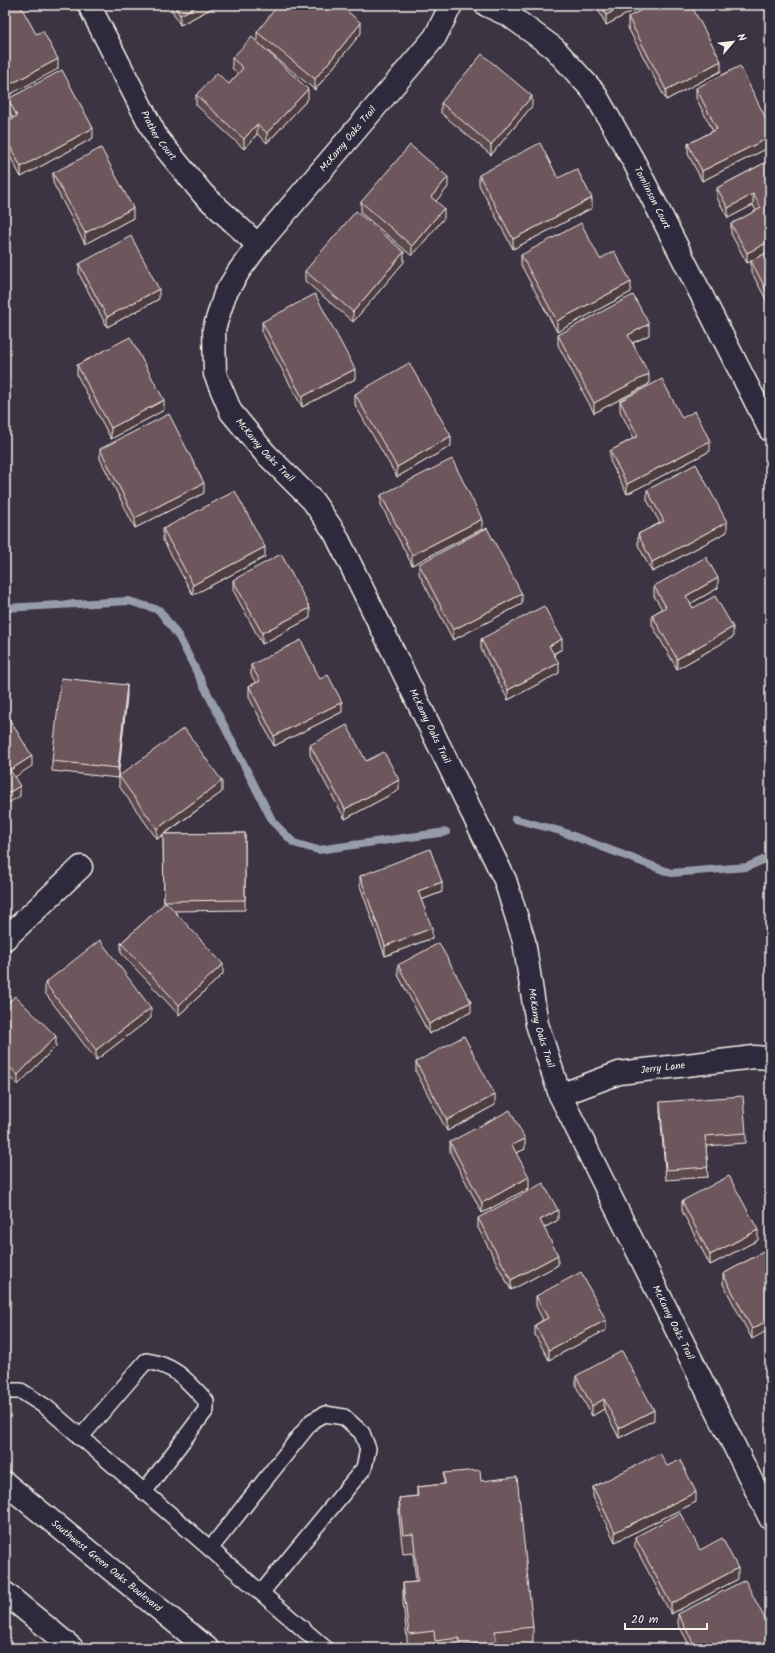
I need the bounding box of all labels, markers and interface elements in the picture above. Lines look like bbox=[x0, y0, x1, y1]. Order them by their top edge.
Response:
north arrow bbox=[713, 22, 753, 62]
text: N bbox=[731, 30, 751, 45]
street label: McKamy Oaks Trail bbox=[316, 102, 381, 175]
street label: Prather Court bbox=[136, 108, 180, 164]
street label: Tomlinson Court bbox=[629, 163, 675, 232]
street label: McKamy Oaks Trail bbox=[231, 415, 298, 486]
street label: McKamy Oaks Trail bbox=[404, 686, 455, 767]
street label: McKamy Oaks Trail bbox=[524, 987, 559, 1070]
street label: Jerry Lane bbox=[640, 1057, 686, 1078]
street label: McKamy Oaks Trail bbox=[648, 1282, 699, 1363]
street label: Southwest Green Oaks Boulevard bbox=[48, 1516, 166, 1617]
scale bar bbox=[625, 1605, 707, 1631]
text: 20 m bbox=[631, 1610, 659, 1629]

